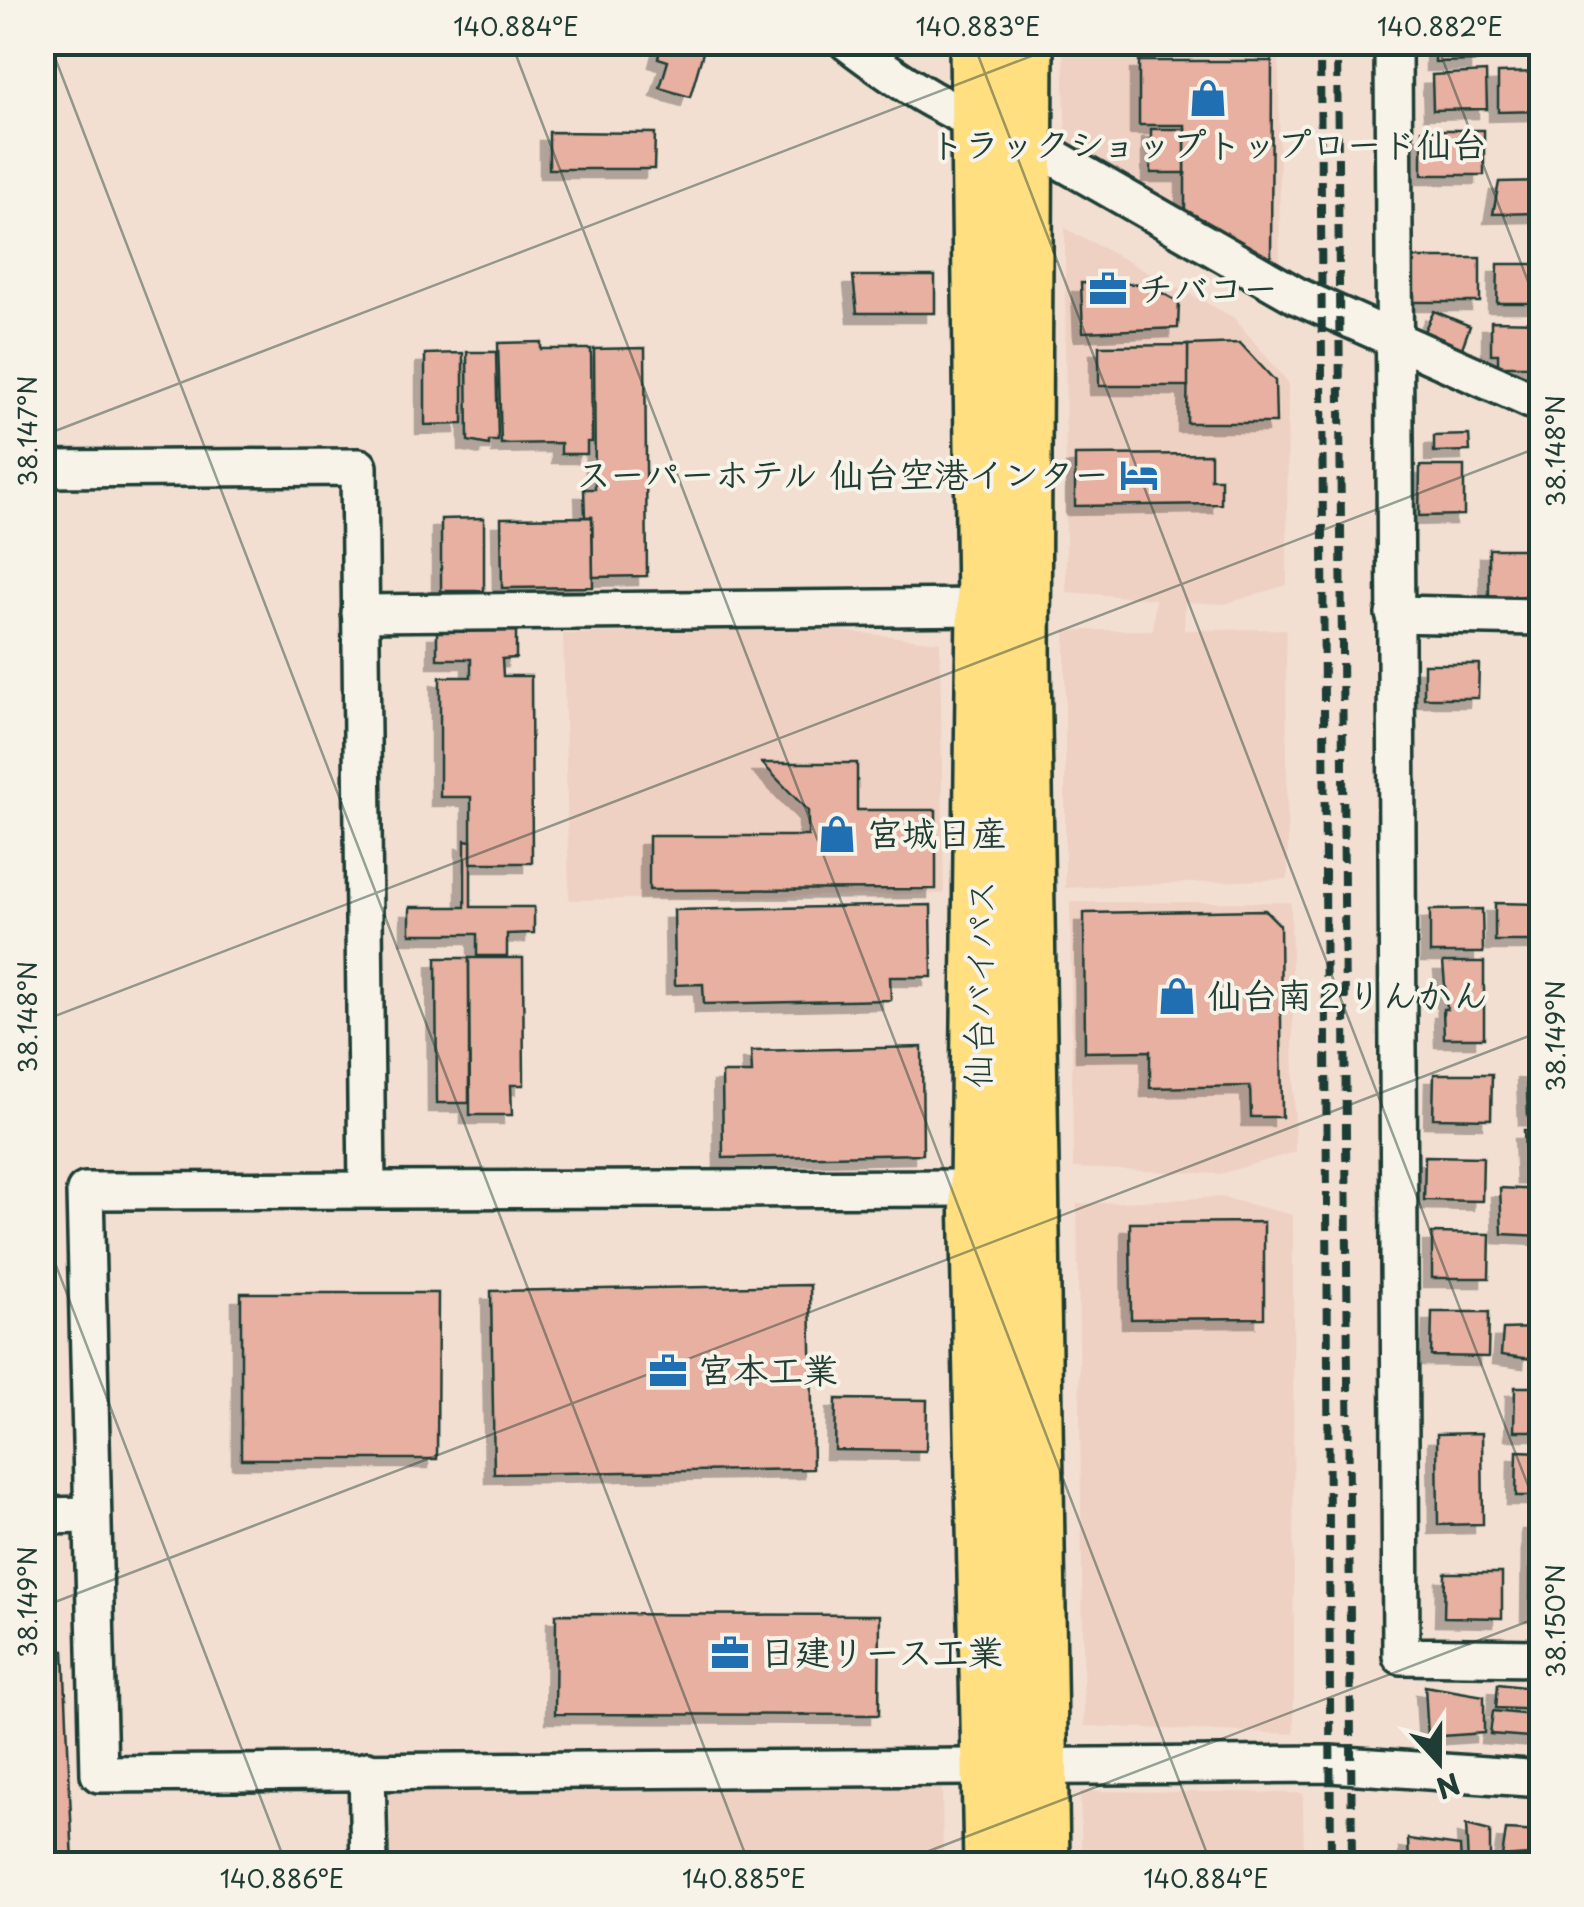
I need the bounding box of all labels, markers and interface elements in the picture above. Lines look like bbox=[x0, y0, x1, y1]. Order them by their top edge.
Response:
text: 140.884°E bbox=[453, 7, 579, 45]
text: 140.883°E bbox=[915, 7, 1041, 45]
text: 140.882°E bbox=[1377, 7, 1503, 45]
shop icon: トラックショップトップロード仙台 bbox=[1187, 77, 1229, 119]
place label: トラックショップトップロード仙台 bbox=[929, 116, 1487, 169]
place label: チバコー bbox=[1138, 260, 1278, 313]
office icon: チバコー bbox=[1087, 268, 1129, 310]
text: 38.147°N bbox=[8, 376, 46, 486]
text: 38.148°N bbox=[1536, 395, 1574, 507]
place label: スーパーホテル 仙台空港インター bbox=[576, 446, 1109, 499]
hotel icon: スーパーホテル 仙台空港インター bbox=[1118, 454, 1160, 496]
place label: 宮城日産 bbox=[867, 805, 1007, 858]
shop icon: 宮城日産 bbox=[816, 813, 858, 855]
street label: 仙台バイパス bbox=[949, 879, 1006, 1089]
text: 38.148°N bbox=[8, 961, 46, 1073]
place label: 仙台南２りんかん bbox=[1207, 967, 1488, 1020]
shop icon: 仙台南２りんかん bbox=[1156, 975, 1198, 1017]
text: 38.149°N bbox=[1536, 980, 1574, 1092]
place label: 宮本工業 bbox=[698, 1342, 838, 1395]
office icon: 宮本工業 bbox=[647, 1350, 689, 1392]
text: 38.149°N bbox=[8, 1546, 46, 1658]
text: 38.150°N bbox=[1536, 1564, 1574, 1678]
place label: 日建リース工業 bbox=[760, 1624, 1003, 1677]
office icon: 日建リース工業 bbox=[709, 1632, 751, 1674]
north arrow bbox=[1389, 1712, 1489, 1812]
text: N bbox=[1430, 1763, 1467, 1811]
text: 140.886°E bbox=[220, 1859, 344, 1897]
text: 140.885°E bbox=[682, 1859, 806, 1897]
text: 140.884°E bbox=[1143, 1859, 1269, 1897]

